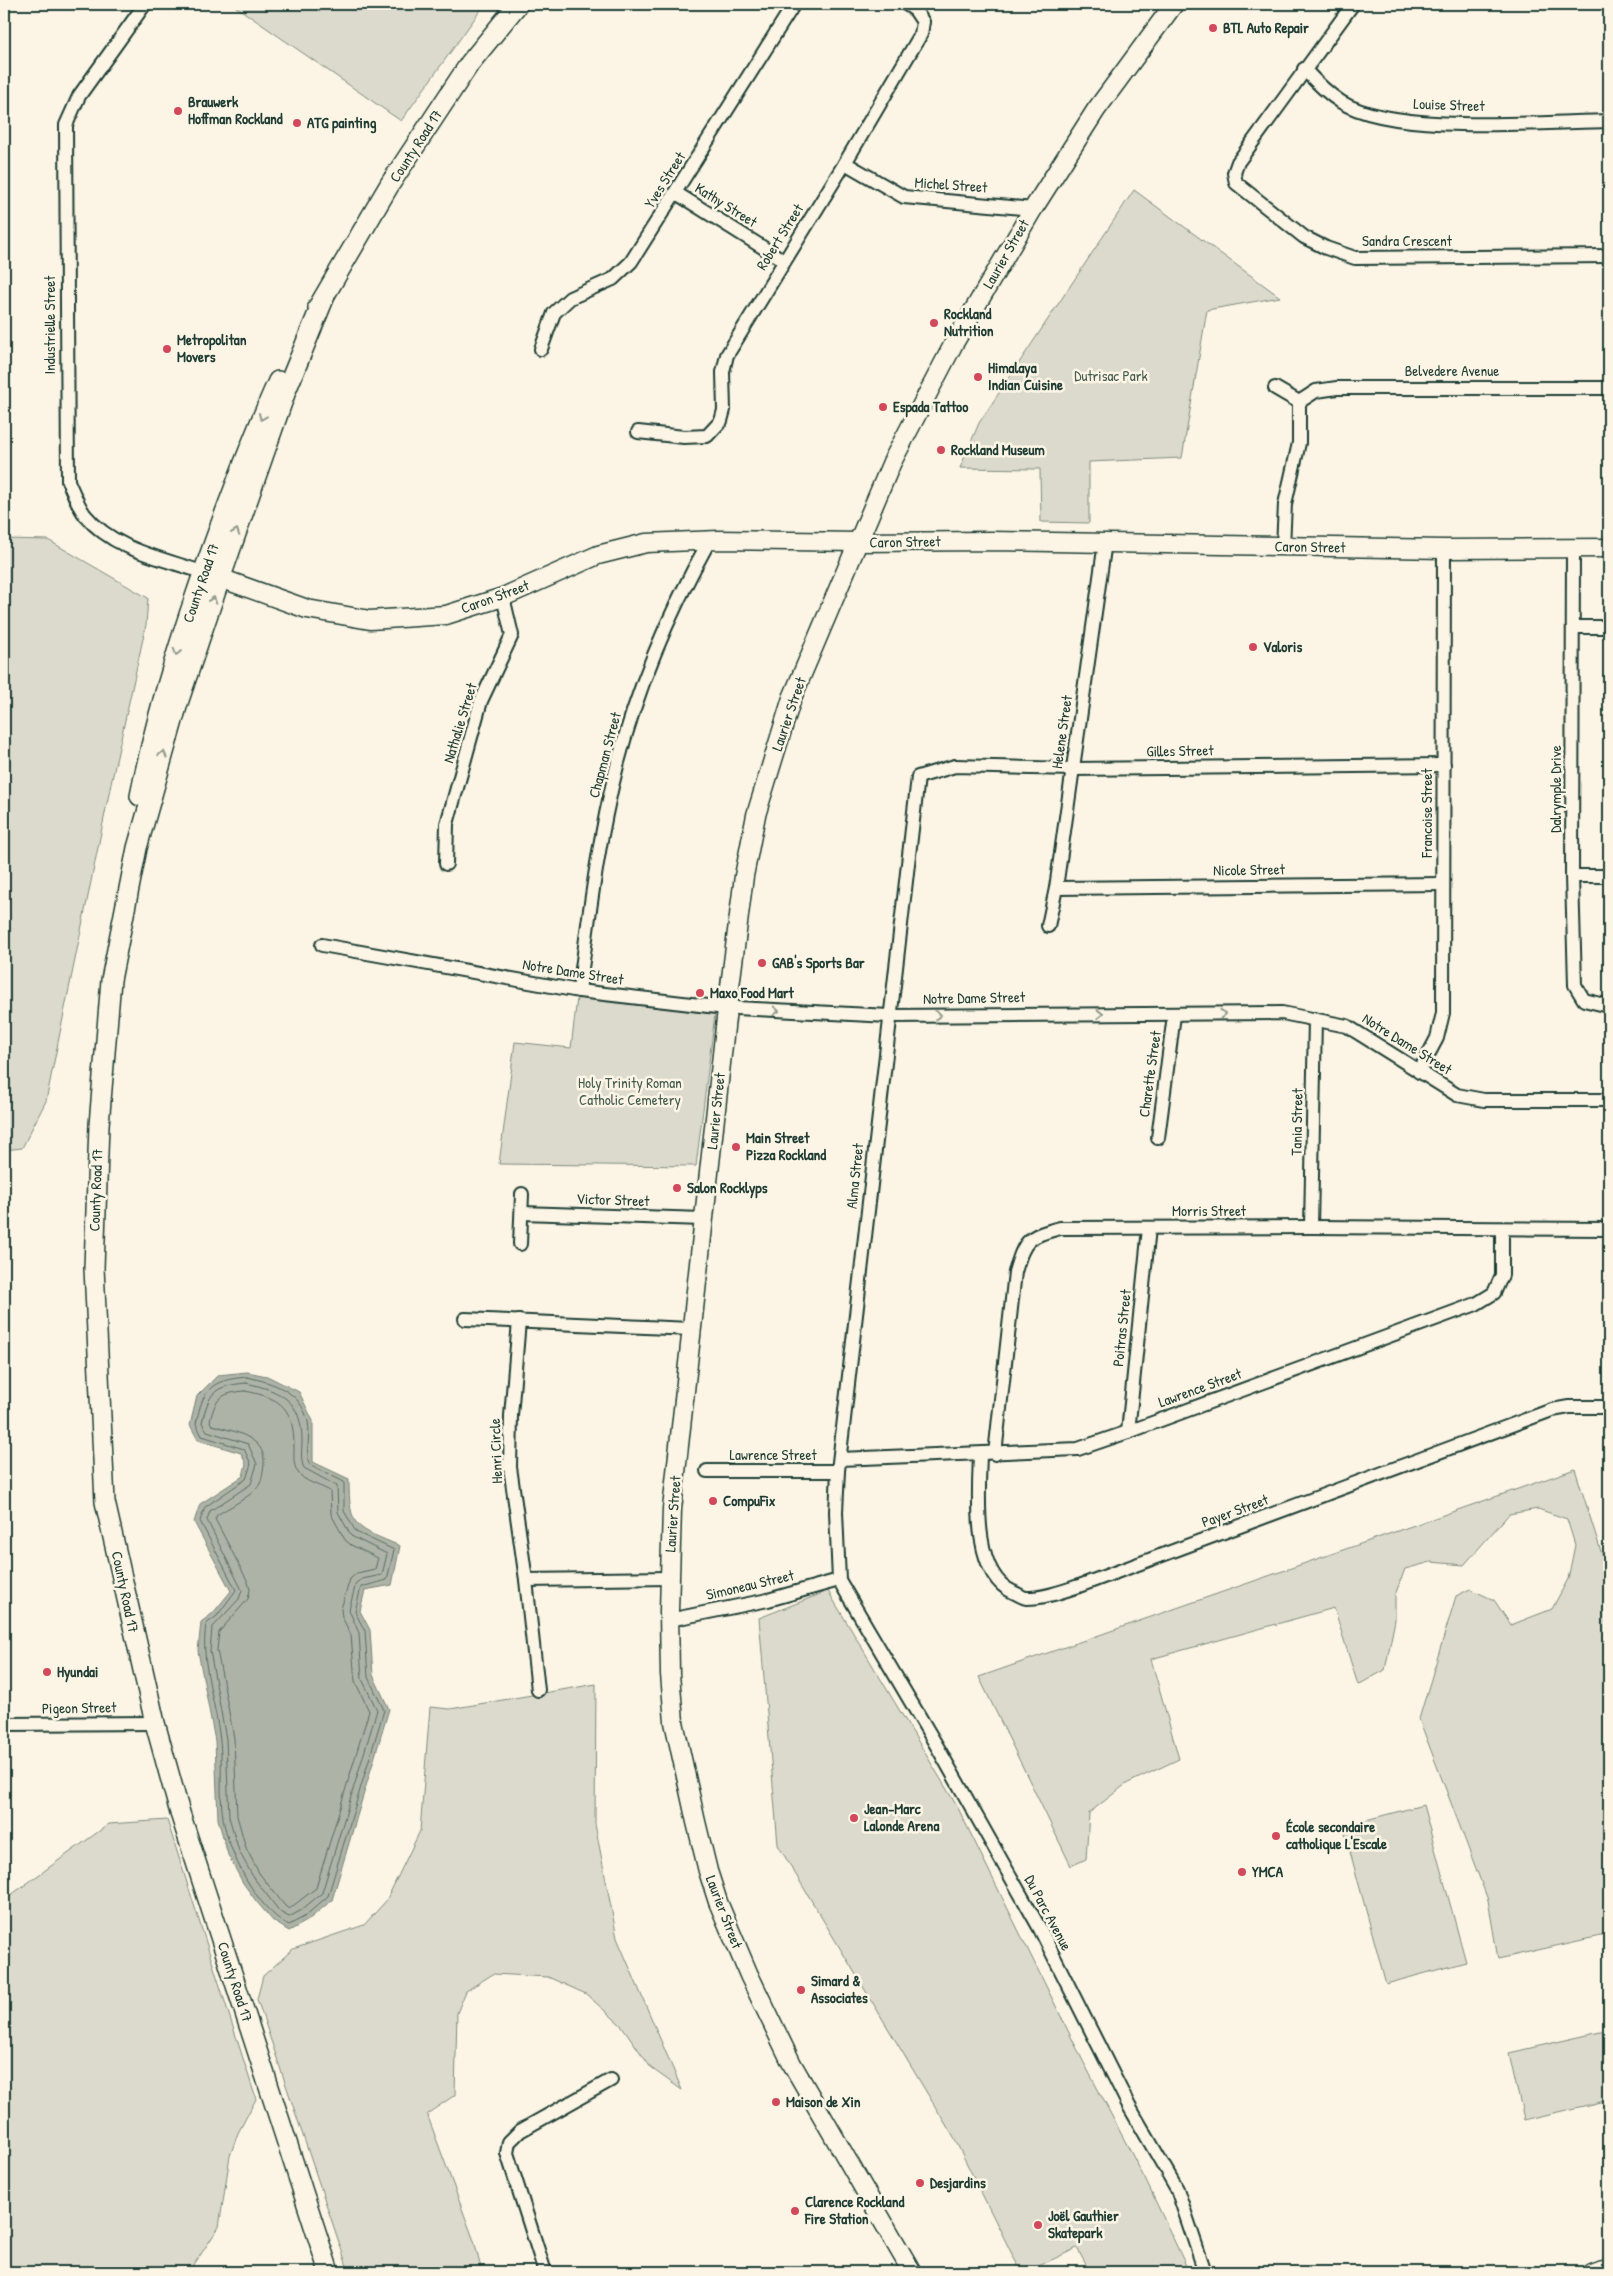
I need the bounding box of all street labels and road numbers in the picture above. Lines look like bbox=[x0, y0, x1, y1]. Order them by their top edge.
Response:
street label: Louise Street bbox=[1413, 93, 1486, 116]
street label: County Road 17 bbox=[384, 105, 447, 186]
street label: Yves Street bbox=[639, 147, 691, 212]
street label: Michel Street bbox=[914, 171, 989, 198]
street label: Kathy Street bbox=[691, 177, 762, 232]
street label: Robert Street bbox=[751, 199, 809, 274]
street label: Laurier Street bbox=[977, 215, 1034, 292]
street label: Sandra Crescent bbox=[1362, 230, 1453, 251]
street label: Industrielle Street bbox=[39, 275, 60, 375]
street label: Belvedere Avenue bbox=[1405, 360, 1499, 381]
street label: Caron Street bbox=[869, 530, 942, 553]
street label: Caron Street bbox=[1274, 535, 1347, 558]
street label: County Road 17 bbox=[177, 540, 224, 625]
street label: Caron Street bbox=[458, 574, 533, 619]
street label: Laurier Street bbox=[766, 673, 811, 754]
street label: Nathalie Street bbox=[437, 679, 482, 766]
street label: Helene Street bbox=[1046, 693, 1077, 770]
street label: Chapman Street bbox=[583, 709, 626, 800]
street label: Gilles Street bbox=[1146, 739, 1215, 762]
street label: Dalrymple Drive bbox=[1545, 745, 1566, 833]
street label: Francoise Street bbox=[1416, 767, 1437, 859]
street label: Nicole Street bbox=[1213, 858, 1286, 881]
street label: Notre Dame Street bbox=[521, 953, 626, 990]
street label: Notre Dame Street bbox=[923, 986, 1026, 1009]
street label: Notre Dame Street bbox=[1358, 1008, 1457, 1080]
street label: Charette Street bbox=[1133, 1029, 1166, 1118]
street label: Laurier Street bbox=[701, 1071, 730, 1150]
street label: Tania Street bbox=[1285, 1087, 1308, 1156]
street label: Alma Street bbox=[841, 1141, 868, 1210]
street label: County Road 17 bbox=[84, 1148, 107, 1232]
street label: Victor Street bbox=[576, 1188, 651, 1211]
street label: Morris Street bbox=[1172, 1200, 1247, 1221]
street label: Poitras Street bbox=[1107, 1287, 1136, 1368]
street label: Lawrence Street bbox=[1155, 1362, 1245, 1412]
street label: Henri Circle bbox=[484, 1418, 507, 1484]
street label: Lawrence Street bbox=[729, 1444, 817, 1465]
street label: Laurier Street bbox=[659, 1474, 686, 1553]
street label: Payer Street bbox=[1199, 1488, 1272, 1532]
street label: County Road 17 bbox=[107, 1549, 144, 1635]
street label: Simoneau Street bbox=[704, 1564, 797, 1605]
street label: Pigeon Street bbox=[42, 1696, 117, 1719]
street label: Du Parc Avenue bbox=[1020, 1871, 1077, 1954]
street label: Laurier Street bbox=[701, 1872, 748, 1952]
street label: County Road 17 bbox=[213, 1939, 258, 2025]

